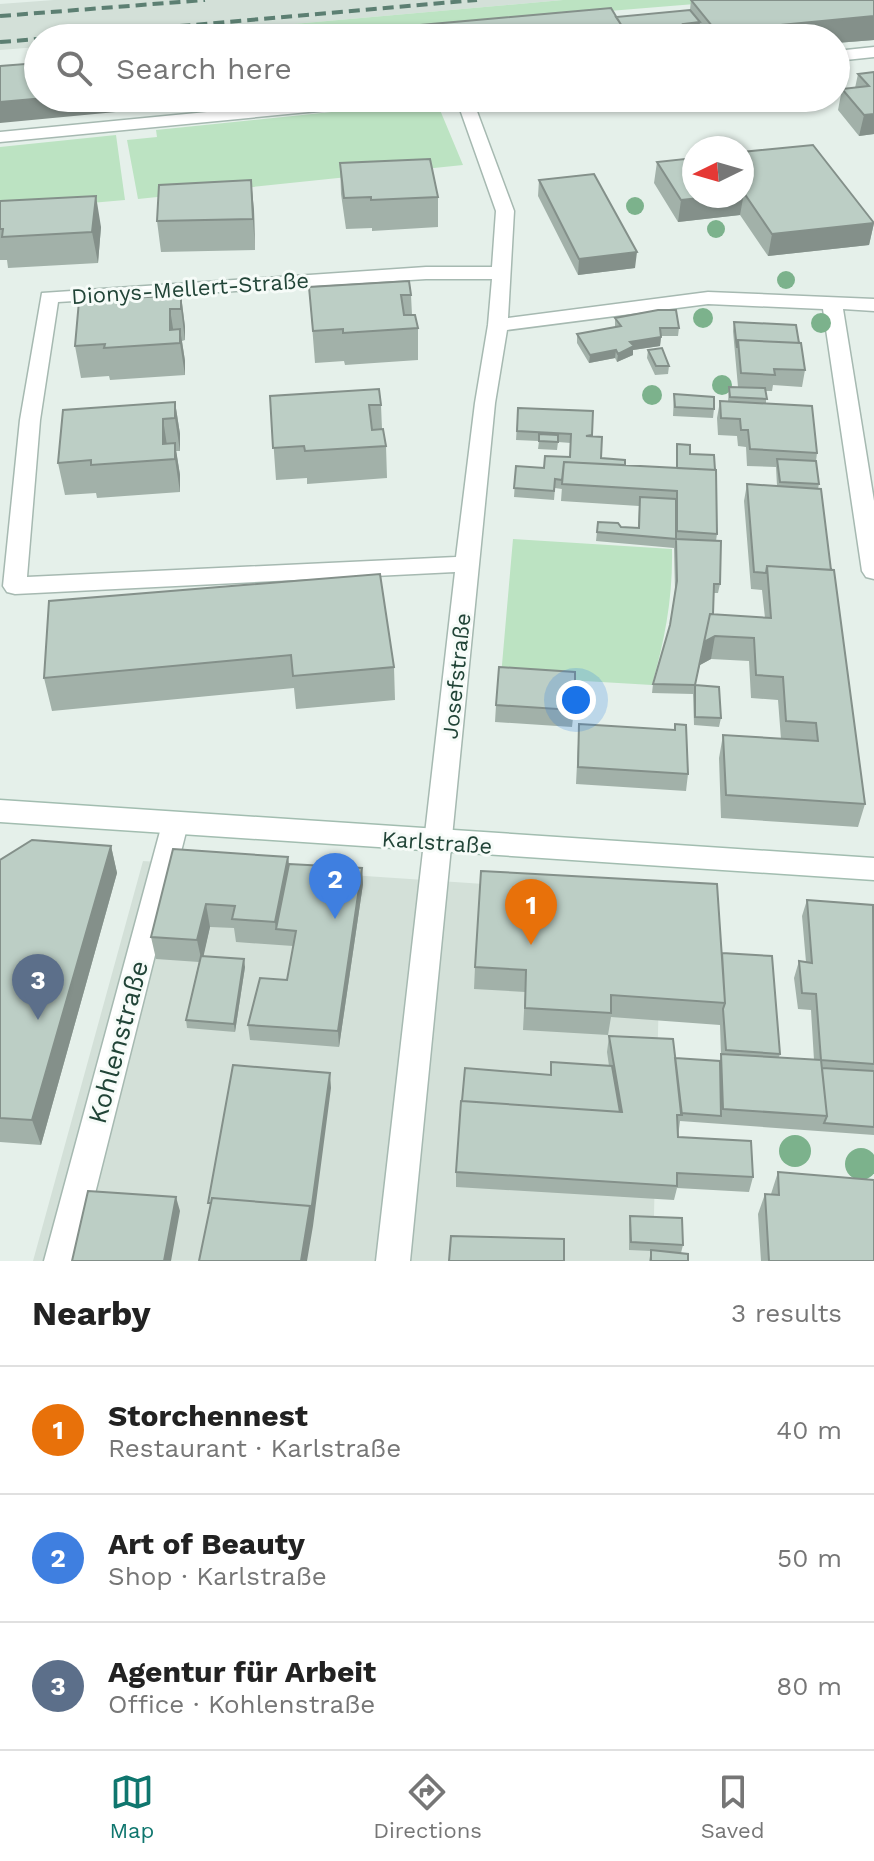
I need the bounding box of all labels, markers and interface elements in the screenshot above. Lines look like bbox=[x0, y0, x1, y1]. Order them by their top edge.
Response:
search box bbox=[24, 24, 850, 112]
icon: search bbox=[52, 46, 96, 90]
text: Search here bbox=[116, 51, 292, 86]
north arrow bbox=[682, 136, 754, 208]
street label: Dionys-Mellert-Straße bbox=[70, 268, 310, 309]
street label: Josefstraße bbox=[437, 612, 476, 740]
your location bbox=[556, 680, 596, 720]
street label: Karlstraße bbox=[381, 826, 493, 859]
pin: 2 bbox=[309, 853, 361, 919]
pin: 1 bbox=[505, 879, 557, 945]
pin: 3 bbox=[12, 954, 64, 1020]
street label: Kohlenstraße bbox=[82, 957, 154, 1127]
text: Nearby bbox=[32, 1293, 151, 1333]
text: 3 results bbox=[731, 1298, 842, 1328]
text: Storchennest bbox=[108, 1398, 308, 1433]
text: 1 bbox=[52, 1415, 64, 1445]
text: 40 m bbox=[776, 1415, 842, 1445]
text: Restaurant · Karlstraße bbox=[108, 1433, 401, 1463]
text: Art of Beauty bbox=[108, 1526, 305, 1561]
text: 2 bbox=[50, 1543, 66, 1573]
text: 50 m bbox=[777, 1543, 842, 1573]
text: Shop · Karlstraße bbox=[108, 1561, 327, 1591]
text: Agentur für Arbeit bbox=[108, 1654, 376, 1689]
text: 3 bbox=[50, 1671, 66, 1701]
text: 80 m bbox=[776, 1671, 842, 1701]
text: Office · Kohlenstraße bbox=[108, 1689, 375, 1719]
tab: Map bbox=[109, 1770, 154, 1843]
tab: Directions bbox=[373, 1770, 482, 1843]
tab: Saved bbox=[701, 1770, 765, 1843]

